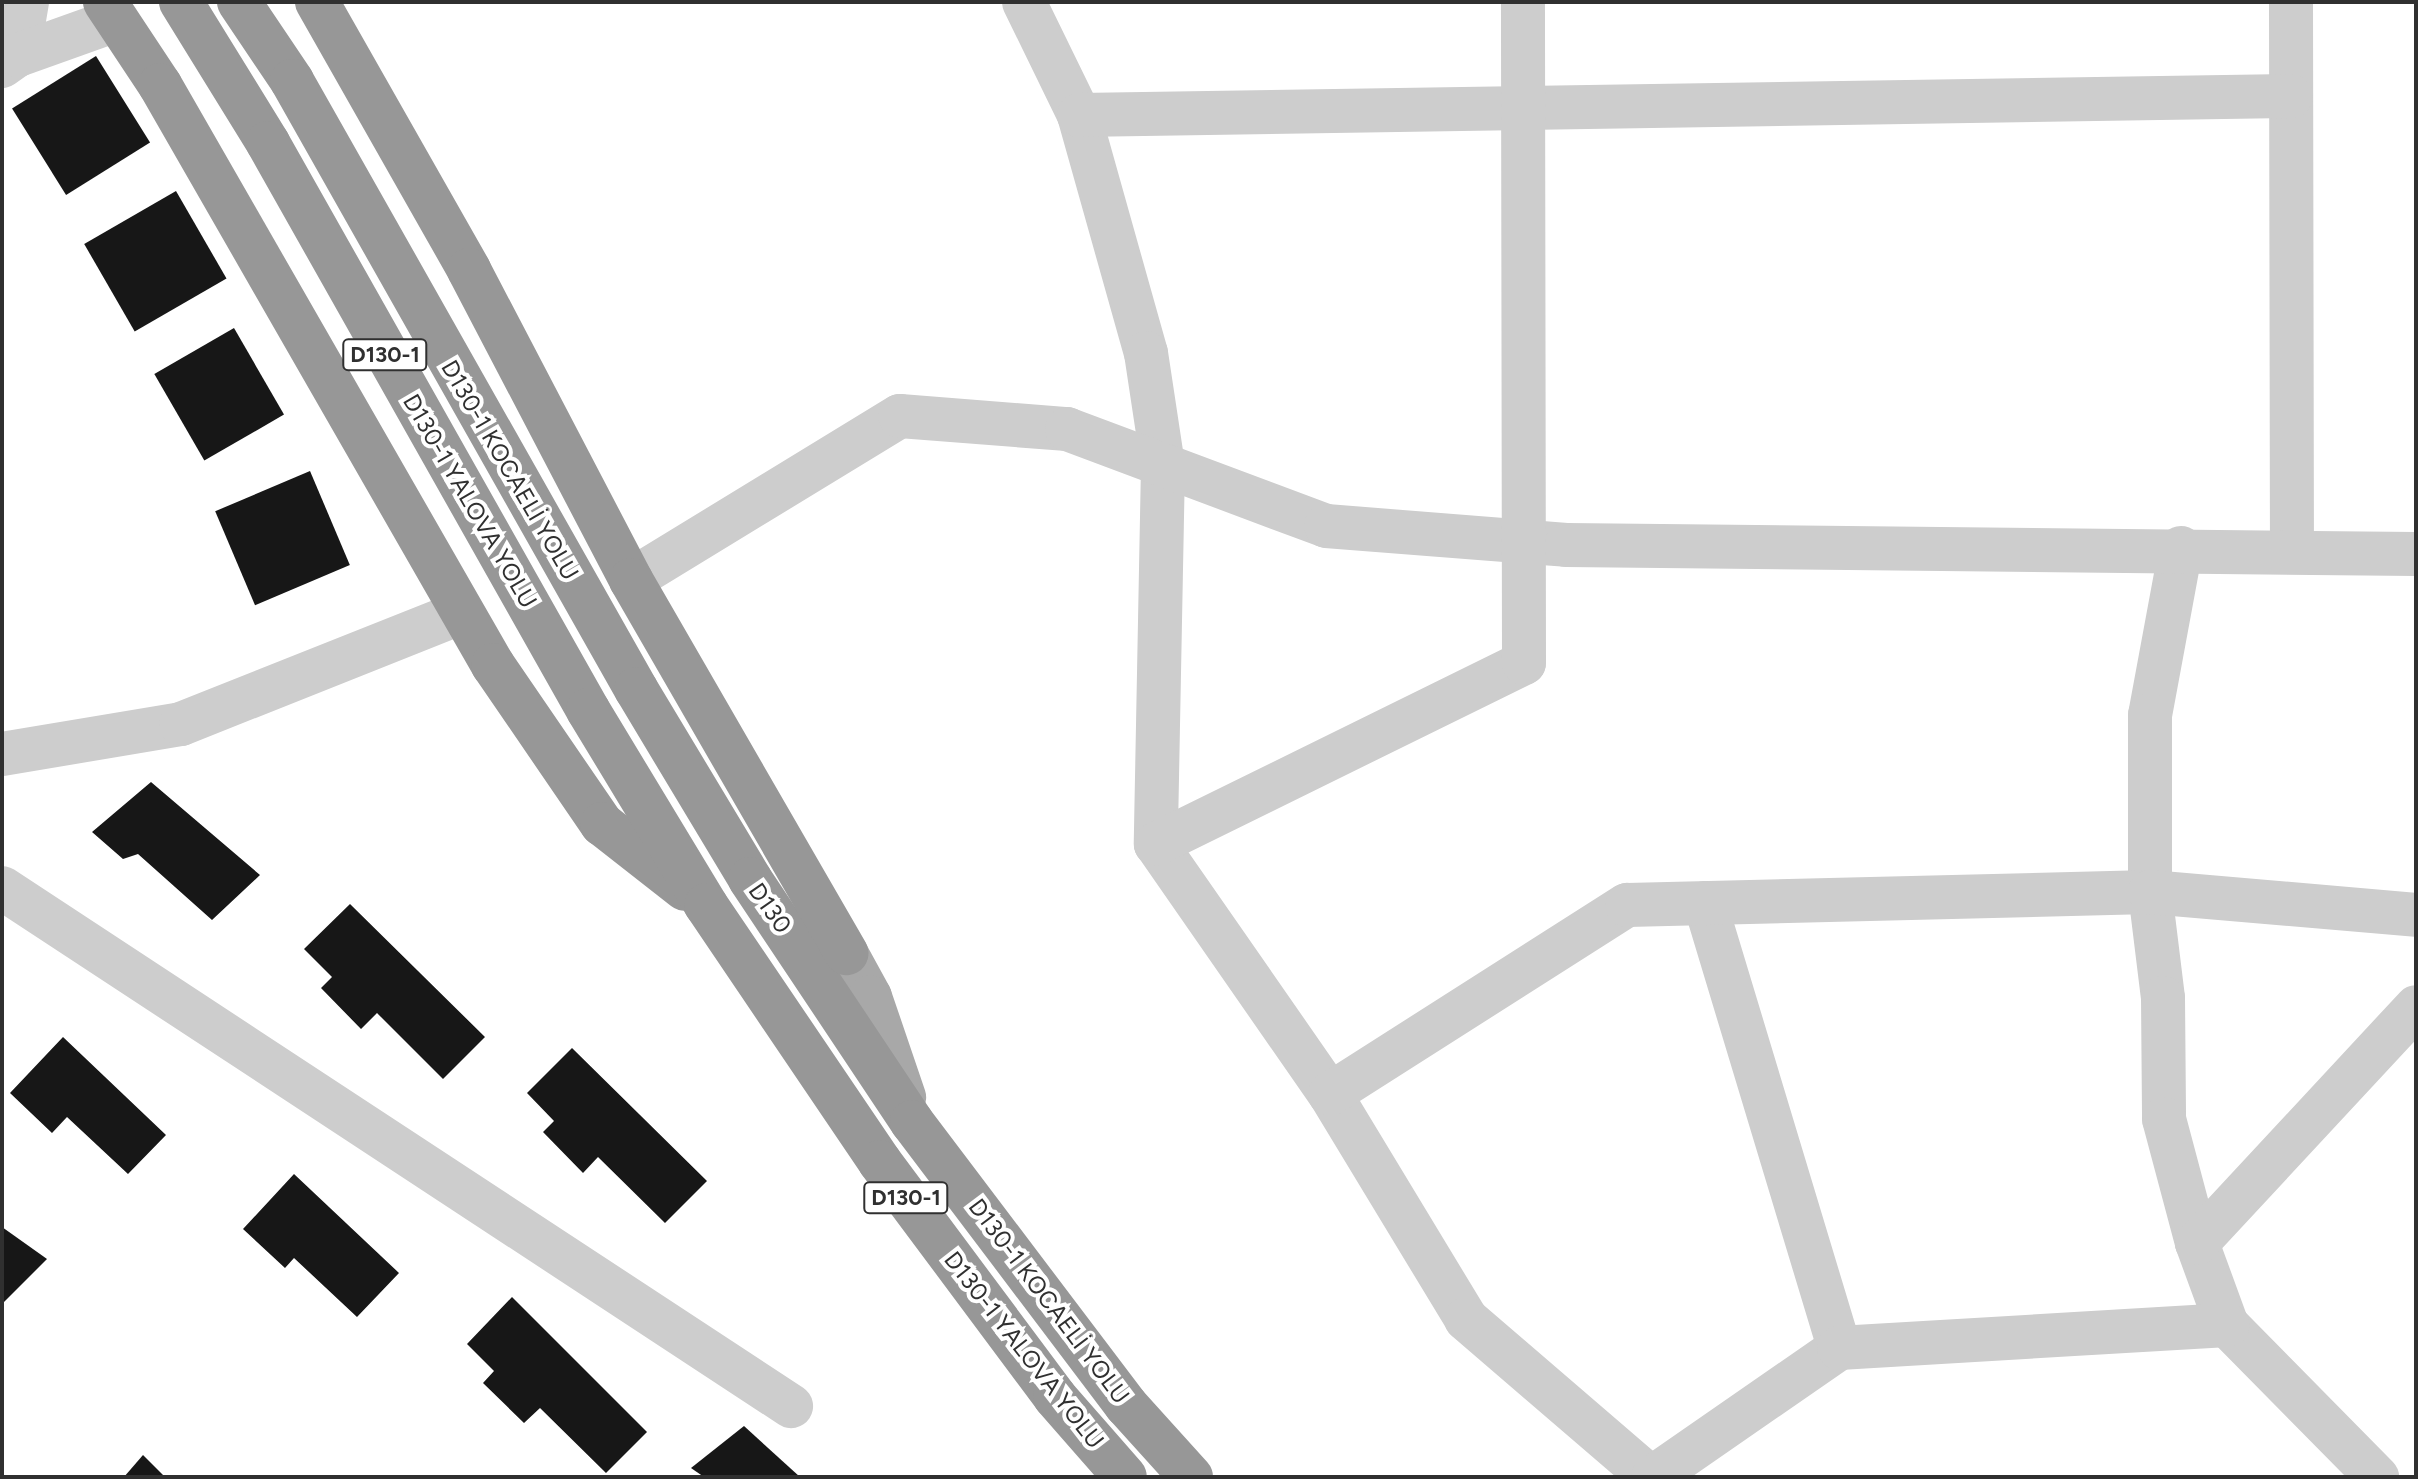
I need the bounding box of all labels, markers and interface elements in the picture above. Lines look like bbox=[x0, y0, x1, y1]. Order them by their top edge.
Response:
road number: D130-1 bbox=[341, 337, 429, 373]
street label: D130-1 KOCAELİ YOLU bbox=[435, 355, 585, 585]
street label: D130-1 YALOVA YOLU bbox=[397, 389, 543, 613]
street label: D130 bbox=[742, 877, 798, 939]
road number: D130-1 bbox=[862, 1180, 950, 1216]
street label: D130-1 KOCAELİ YOLU bbox=[963, 1193, 1135, 1409]
street label: D130-1 YALOVA YOLU bbox=[938, 1246, 1110, 1454]

